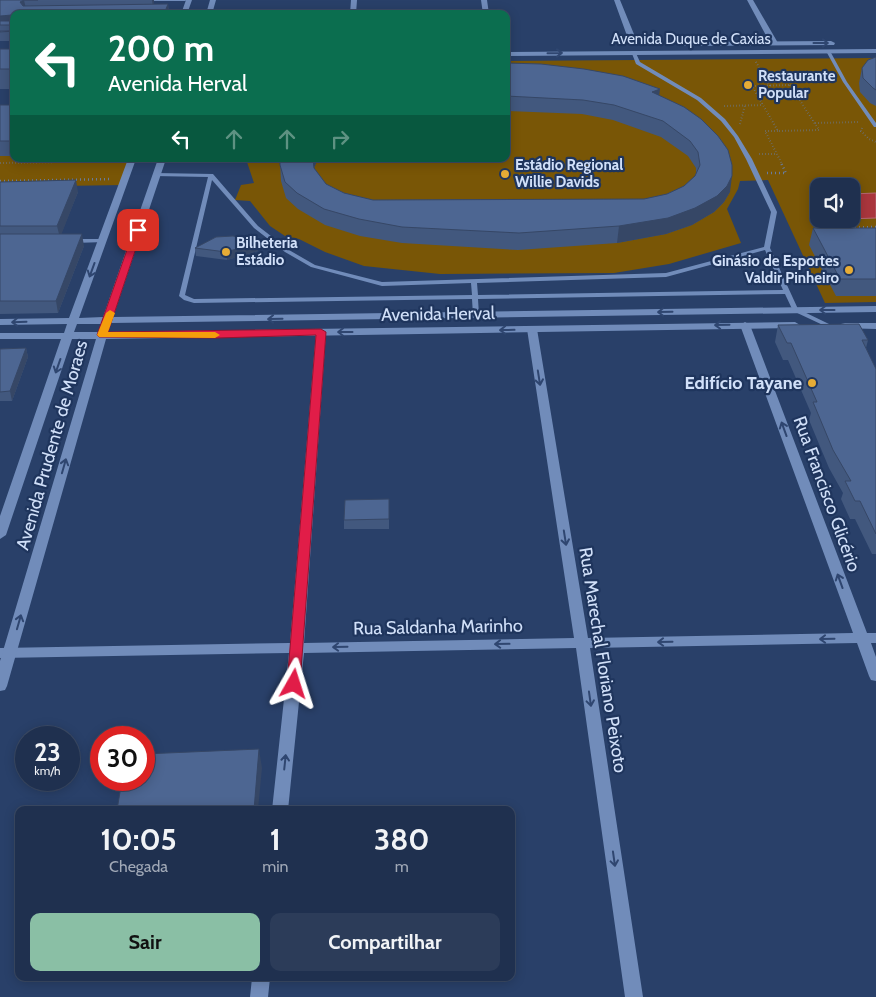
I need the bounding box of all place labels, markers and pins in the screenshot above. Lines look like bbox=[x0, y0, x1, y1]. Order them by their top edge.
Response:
place label: Restaurante Popular bbox=[758, 67, 836, 102]
marker: Restaurante Popular bbox=[742, 79, 754, 91]
place label: Estádio Regional Willie Davids bbox=[515, 156, 623, 191]
marker: Estádio Regional Willie Davids bbox=[499, 168, 511, 180]
pin bbox=[117, 209, 159, 251]
place label: Bilheteria Estádio bbox=[236, 234, 298, 269]
marker: Bilheteria Estádio bbox=[220, 246, 232, 258]
place label: Ginásio de Esportes Valdir Pinheiro bbox=[712, 252, 839, 287]
marker: Ginásio de Esportes Valdir Pinheiro bbox=[843, 264, 855, 276]
place label: Edifício Tayane bbox=[685, 372, 802, 394]
marker: Edifício Tayane bbox=[806, 377, 818, 389]

